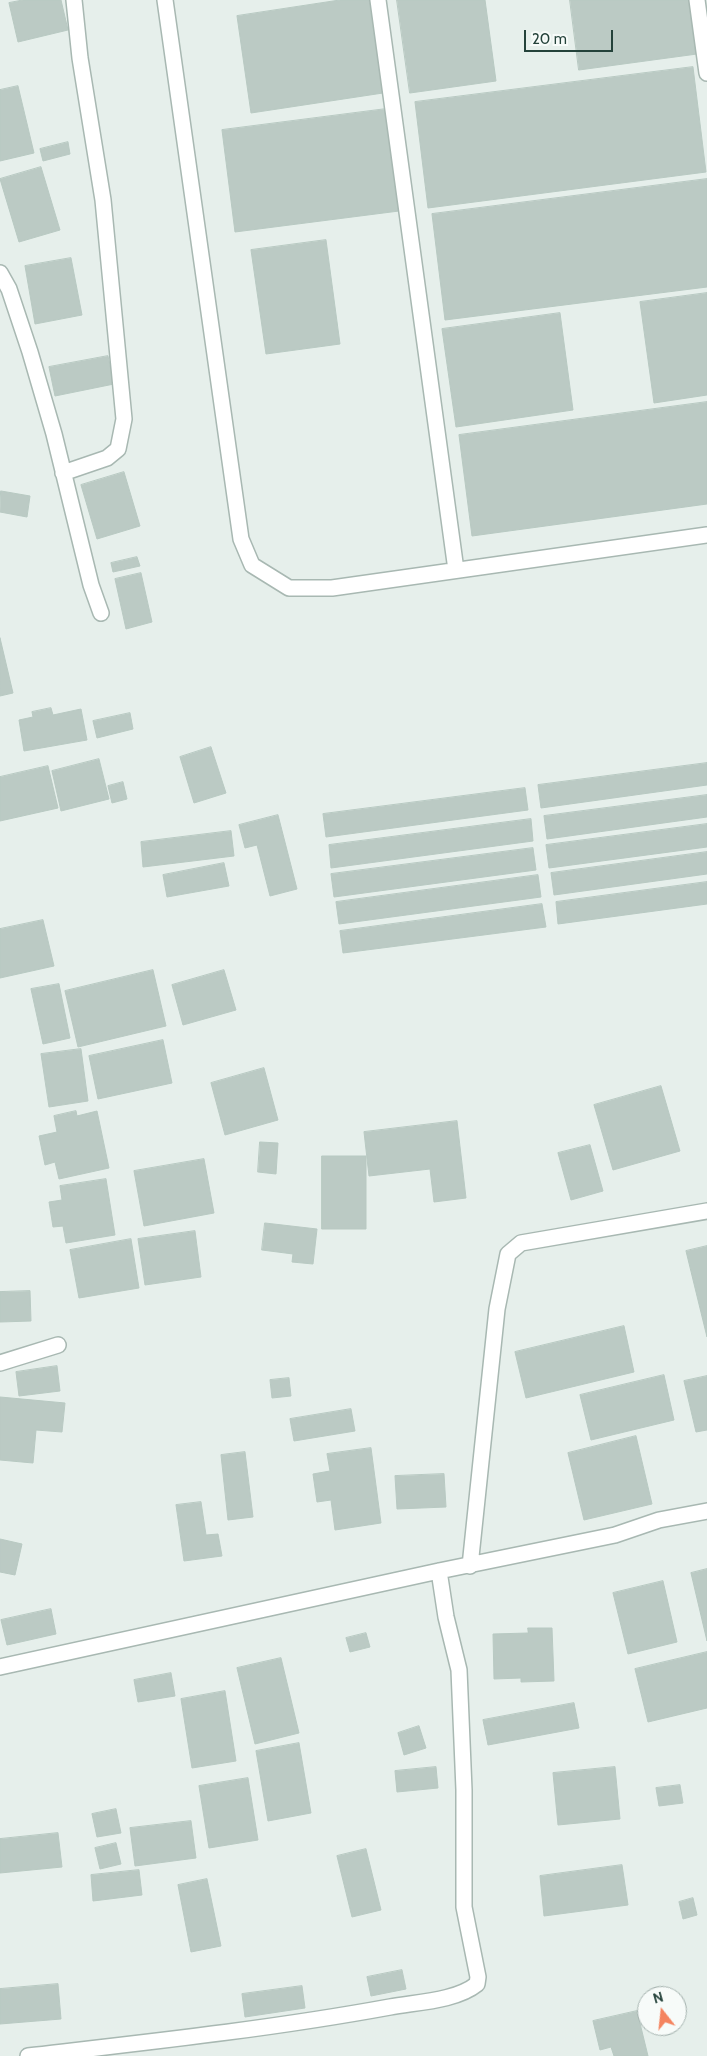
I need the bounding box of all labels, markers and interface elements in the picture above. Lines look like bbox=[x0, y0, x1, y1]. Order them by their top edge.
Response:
scale bar bbox=[527, 20, 616, 52]
text: 20 m bbox=[532, 30, 567, 48]
north arrow bbox=[637, 1986, 687, 2036]
text: N bbox=[651, 1988, 665, 2008]

